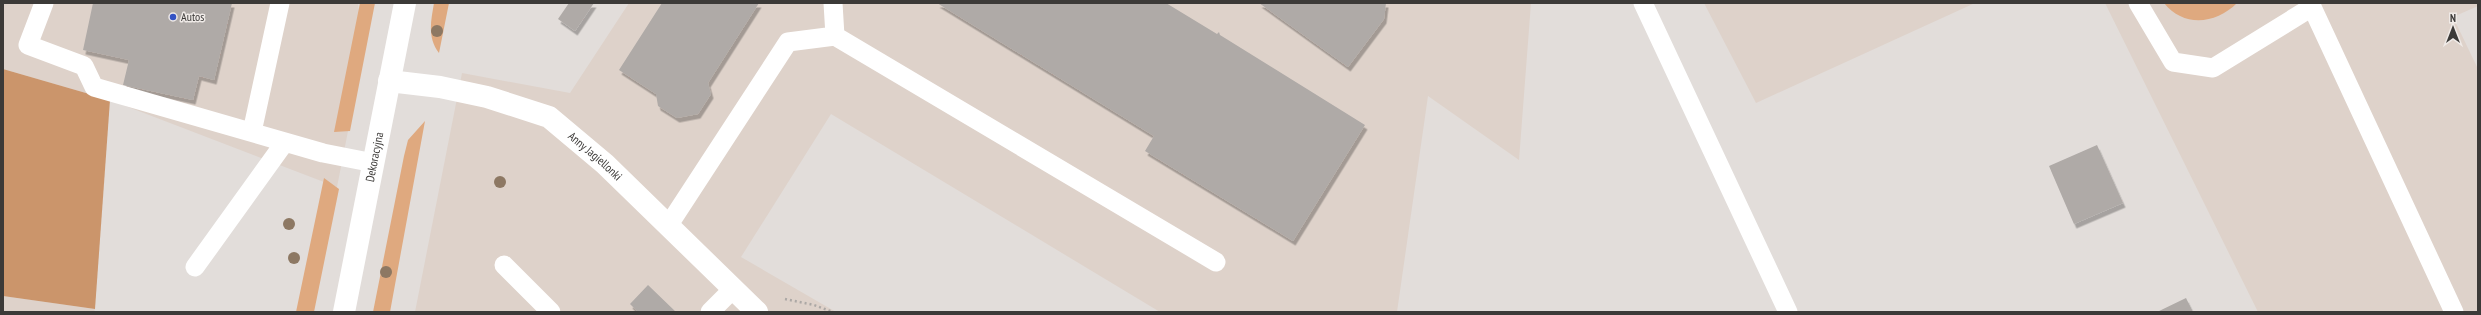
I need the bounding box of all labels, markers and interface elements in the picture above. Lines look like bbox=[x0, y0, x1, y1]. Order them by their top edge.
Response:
north arrow bbox=[2433, 8, 2473, 48]
place label: Autos bbox=[181, 9, 204, 24]
text: N bbox=[2450, 11, 2456, 25]
marker: Autos bbox=[168, 12, 178, 22]
street label: Anny Jagiellonki bbox=[565, 128, 625, 183]
street label: Dekoracyjna bbox=[362, 130, 386, 183]

